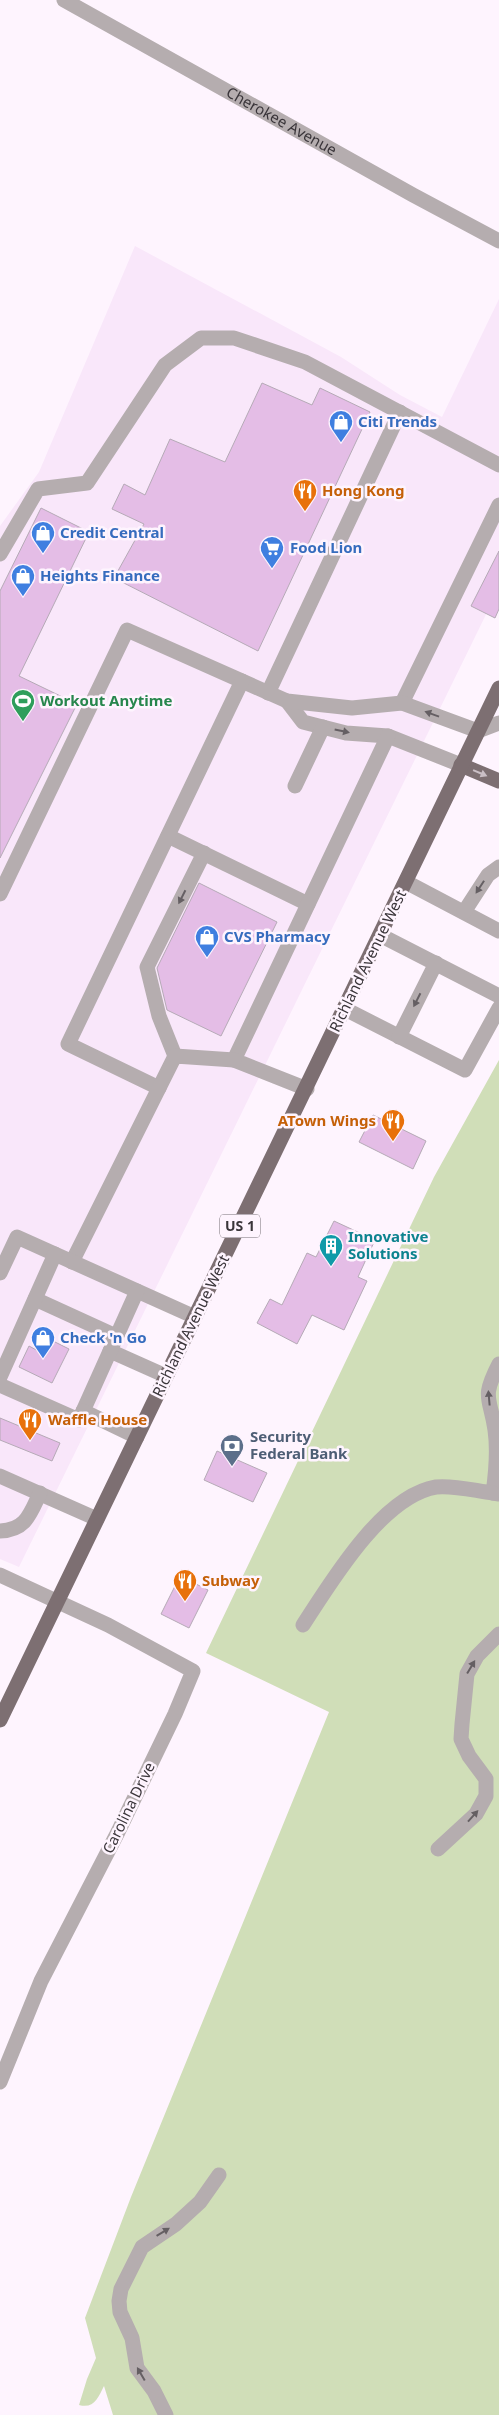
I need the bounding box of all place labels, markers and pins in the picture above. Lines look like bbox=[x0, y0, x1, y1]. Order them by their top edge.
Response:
shop icon: Citi Trends bbox=[328, 409, 354, 443]
place label: Citi Trends bbox=[358, 411, 437, 431]
restaurant icon: Hong Kong bbox=[292, 478, 318, 512]
place label: Hong Kong bbox=[322, 480, 405, 500]
shop icon: Credit Central bbox=[30, 520, 56, 554]
place label: Credit Central bbox=[60, 522, 164, 542]
supermarket icon: Food Lion bbox=[259, 535, 285, 569]
place label: Food Lion bbox=[290, 537, 362, 557]
shop icon: Heights Finance bbox=[10, 563, 36, 597]
place label: Heights Finance bbox=[40, 565, 160, 585]
sports icon: Workout Anytime bbox=[10, 688, 36, 722]
place label: Workout Anytime bbox=[40, 690, 172, 710]
shop icon: CVS Pharmacy bbox=[194, 924, 220, 958]
place label: CVS Pharmacy bbox=[224, 926, 331, 946]
restaurant icon: ATown Wings bbox=[380, 1108, 406, 1142]
place label: ATown Wings bbox=[278, 1110, 376, 1130]
place label: Innovative Solutions bbox=[348, 1226, 429, 1263]
building icon: Innovative Solutions bbox=[318, 1233, 344, 1267]
shop icon: Check 'n Go bbox=[30, 1325, 56, 1359]
place label: Check 'n Go bbox=[60, 1327, 147, 1347]
restaurant icon: Waffle House bbox=[17, 1407, 43, 1441]
place label: Waffle House bbox=[48, 1409, 147, 1429]
place label: Security Federal Bank bbox=[250, 1426, 348, 1463]
bank icon: Security Federal Bank bbox=[219, 1433, 245, 1467]
restaurant icon: Subway bbox=[172, 1568, 198, 1602]
place label: Subway bbox=[202, 1570, 260, 1590]

